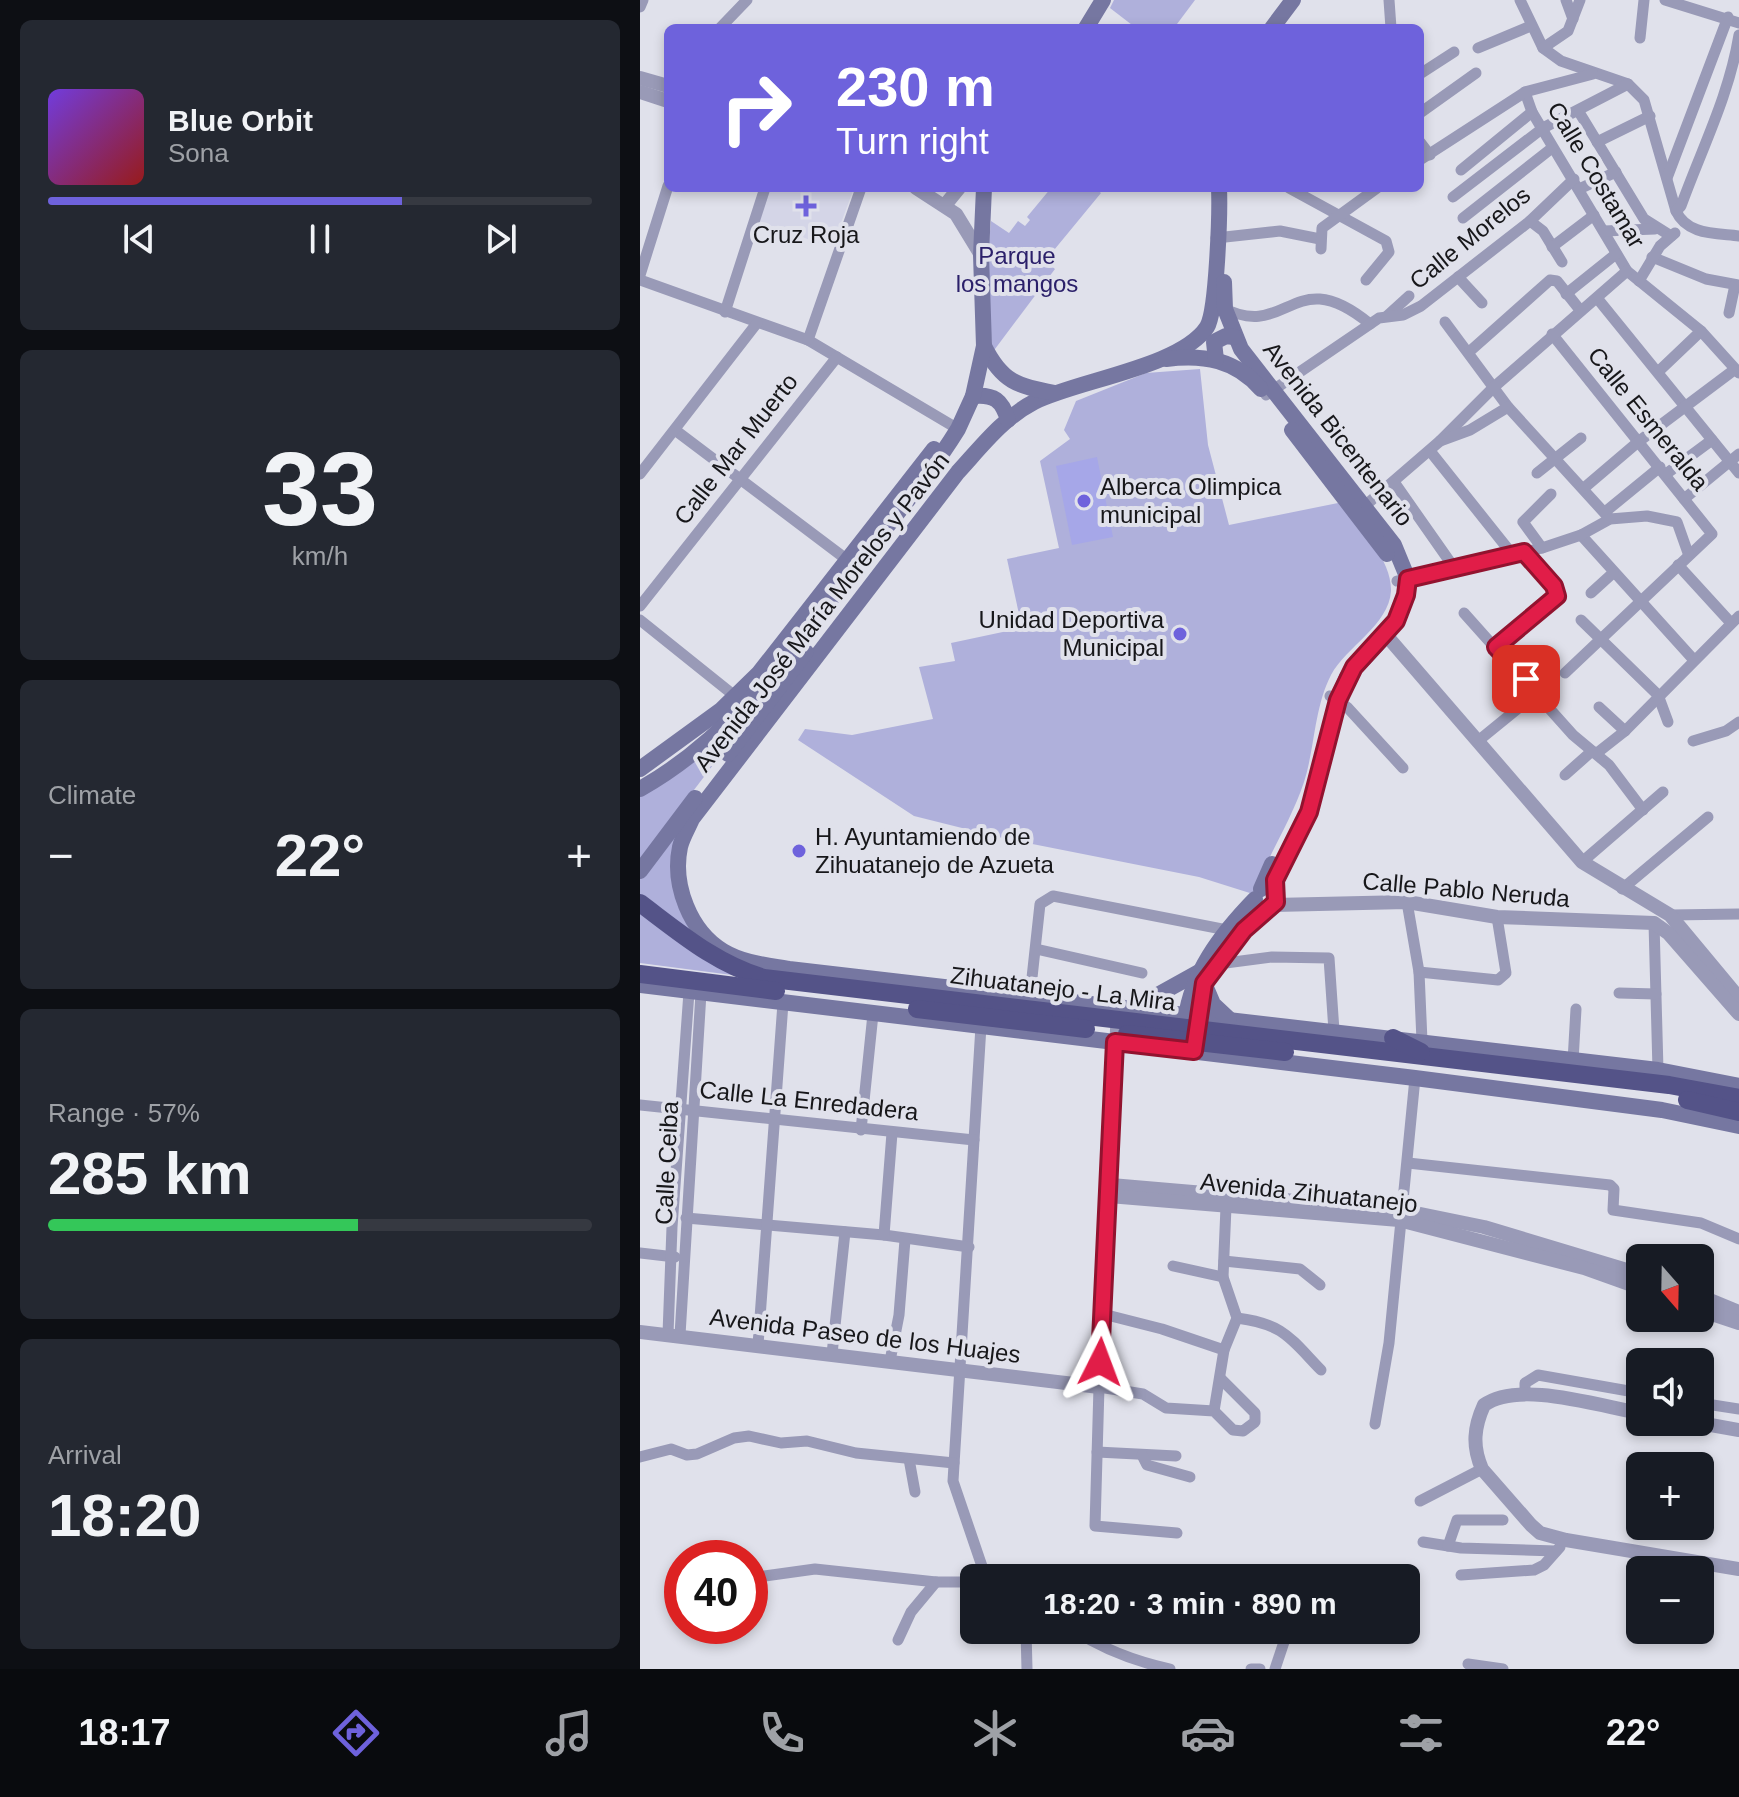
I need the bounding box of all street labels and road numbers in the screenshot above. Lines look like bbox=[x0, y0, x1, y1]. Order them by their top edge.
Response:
street label: Calle Costamar bbox=[1542, 97, 1651, 253]
street label: Calle Morelos bbox=[1404, 181, 1535, 294]
street label: Avenida Bicentenario bbox=[1258, 336, 1419, 531]
street label: Calle Esmeralda bbox=[1582, 342, 1715, 496]
street label: Calle Mar Muerto bbox=[668, 368, 803, 530]
street label: Avenida José María Morelos y Pavón bbox=[689, 447, 954, 776]
street label: Calle Pablo Neruda bbox=[1361, 867, 1572, 912]
street label: Zihuatanejo - La Mira bbox=[949, 961, 1178, 1016]
street label: Calle La Enredadera bbox=[698, 1076, 921, 1126]
street label: Calle Ceiba bbox=[650, 1100, 683, 1226]
street label: Avenida Zihuatanejo bbox=[1199, 1168, 1419, 1217]
street label: Avenida Paseo de los Huajes bbox=[708, 1303, 1022, 1368]

